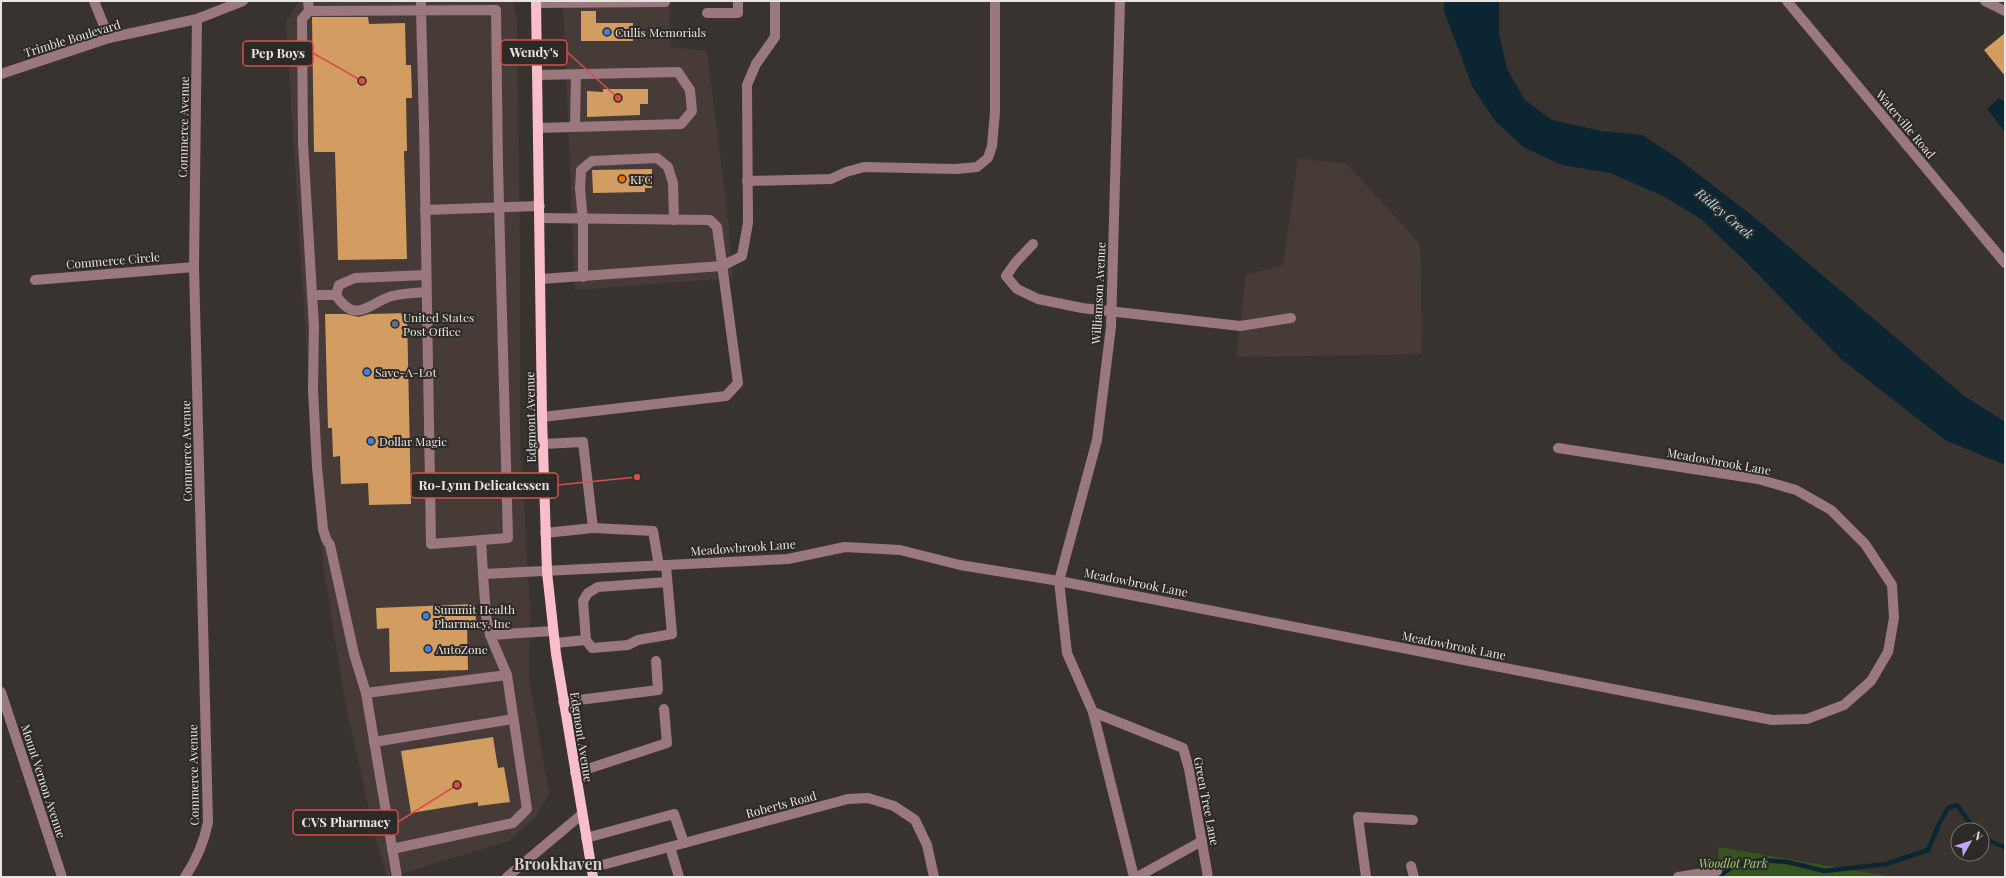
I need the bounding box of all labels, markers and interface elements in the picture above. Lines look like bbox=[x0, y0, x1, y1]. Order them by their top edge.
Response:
street label: Trimble Boulevard bbox=[22, 16, 122, 60]
place label: Cullis Memorials bbox=[615, 24, 706, 40]
marker: Cullis Memorials bbox=[602, 27, 612, 37]
callout: Wendy's bbox=[501, 40, 567, 65]
callout: Pep Boys bbox=[243, 41, 313, 66]
text: Wendy's bbox=[508, 43, 559, 60]
text: Pep Boys bbox=[251, 44, 305, 61]
street label: Commerce Avenue bbox=[174, 76, 192, 178]
street label: Waterville Road bbox=[1872, 86, 1939, 161]
place label: KFC bbox=[630, 171, 653, 187]
marker: KFC bbox=[617, 174, 627, 184]
water label: Ridley Creek bbox=[1692, 183, 1758, 242]
street label: Williamson Avenue bbox=[1087, 241, 1109, 346]
street label: Commerce Circle bbox=[65, 248, 161, 272]
place label: United States Post Office bbox=[403, 309, 474, 339]
marker: United States Post Office bbox=[390, 319, 400, 329]
place label: Save-A-Lot bbox=[375, 364, 437, 380]
marker: Save-A-Lot bbox=[362, 367, 372, 377]
street label: Edgmont Avenue bbox=[521, 371, 539, 463]
street label: Commerce Avenue bbox=[177, 400, 195, 502]
place label: Dollar Magic bbox=[379, 433, 447, 449]
marker: Dollar Magic bbox=[366, 436, 376, 446]
street label: Meadowbrook Lane bbox=[1666, 444, 1772, 478]
callout: Ro-Lynn Delicatessen bbox=[411, 473, 558, 498]
text: Ro-Lynn Delicatessen bbox=[419, 476, 550, 493]
street label: Meadowbrook Lane bbox=[690, 535, 796, 559]
street label: Meadowbrook Lane bbox=[1083, 564, 1189, 600]
place label: Summit Health Pharmacy, Inc bbox=[434, 601, 515, 631]
marker: Summit Health Pharmacy, Inc bbox=[421, 611, 431, 621]
street label: Meadowbrook Lane bbox=[1401, 627, 1507, 663]
place label: AutoZone bbox=[435, 641, 488, 657]
marker: AutoZone bbox=[423, 644, 433, 654]
street label: Edgmont Avenue bbox=[567, 691, 597, 783]
street label: Mount Vernon Avenue bbox=[18, 722, 70, 840]
street label: Commerce Avenue bbox=[184, 724, 202, 826]
street label: Green Tree Lane bbox=[1191, 756, 1223, 846]
street label: Roberts Road bbox=[744, 787, 818, 821]
callout: CVS Pharmacy bbox=[293, 810, 398, 835]
text: CVS Pharmacy bbox=[302, 813, 391, 830]
north arrow bbox=[1950, 822, 1990, 862]
text: N bbox=[1970, 828, 1987, 843]
district label: Brookhaven bbox=[514, 853, 602, 874]
park label: Woodlot Park bbox=[1698, 855, 1768, 871]

